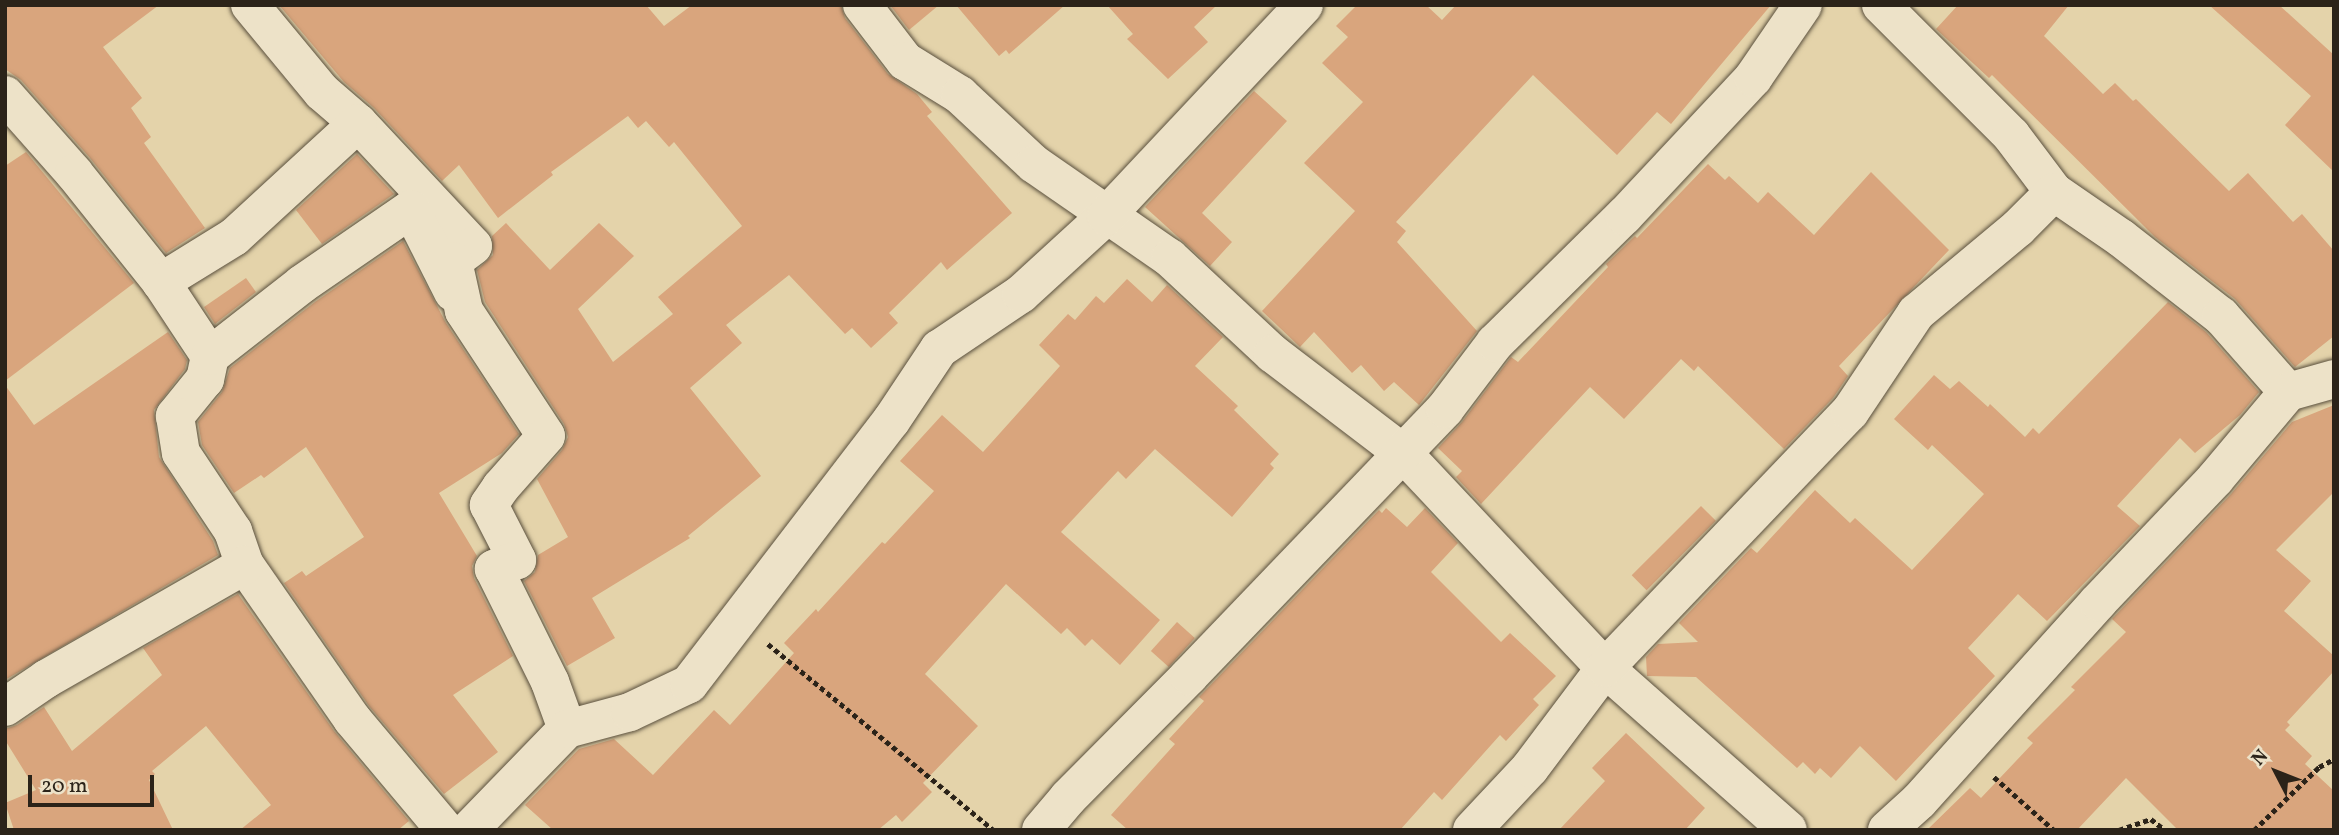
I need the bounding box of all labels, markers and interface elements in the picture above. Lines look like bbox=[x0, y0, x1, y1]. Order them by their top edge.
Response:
north arrow bbox=[2241, 737, 2311, 807]
text: N bbox=[2246, 744, 2275, 772]
scale bar bbox=[32, 762, 158, 806]
text: 20 m bbox=[41, 772, 87, 801]

